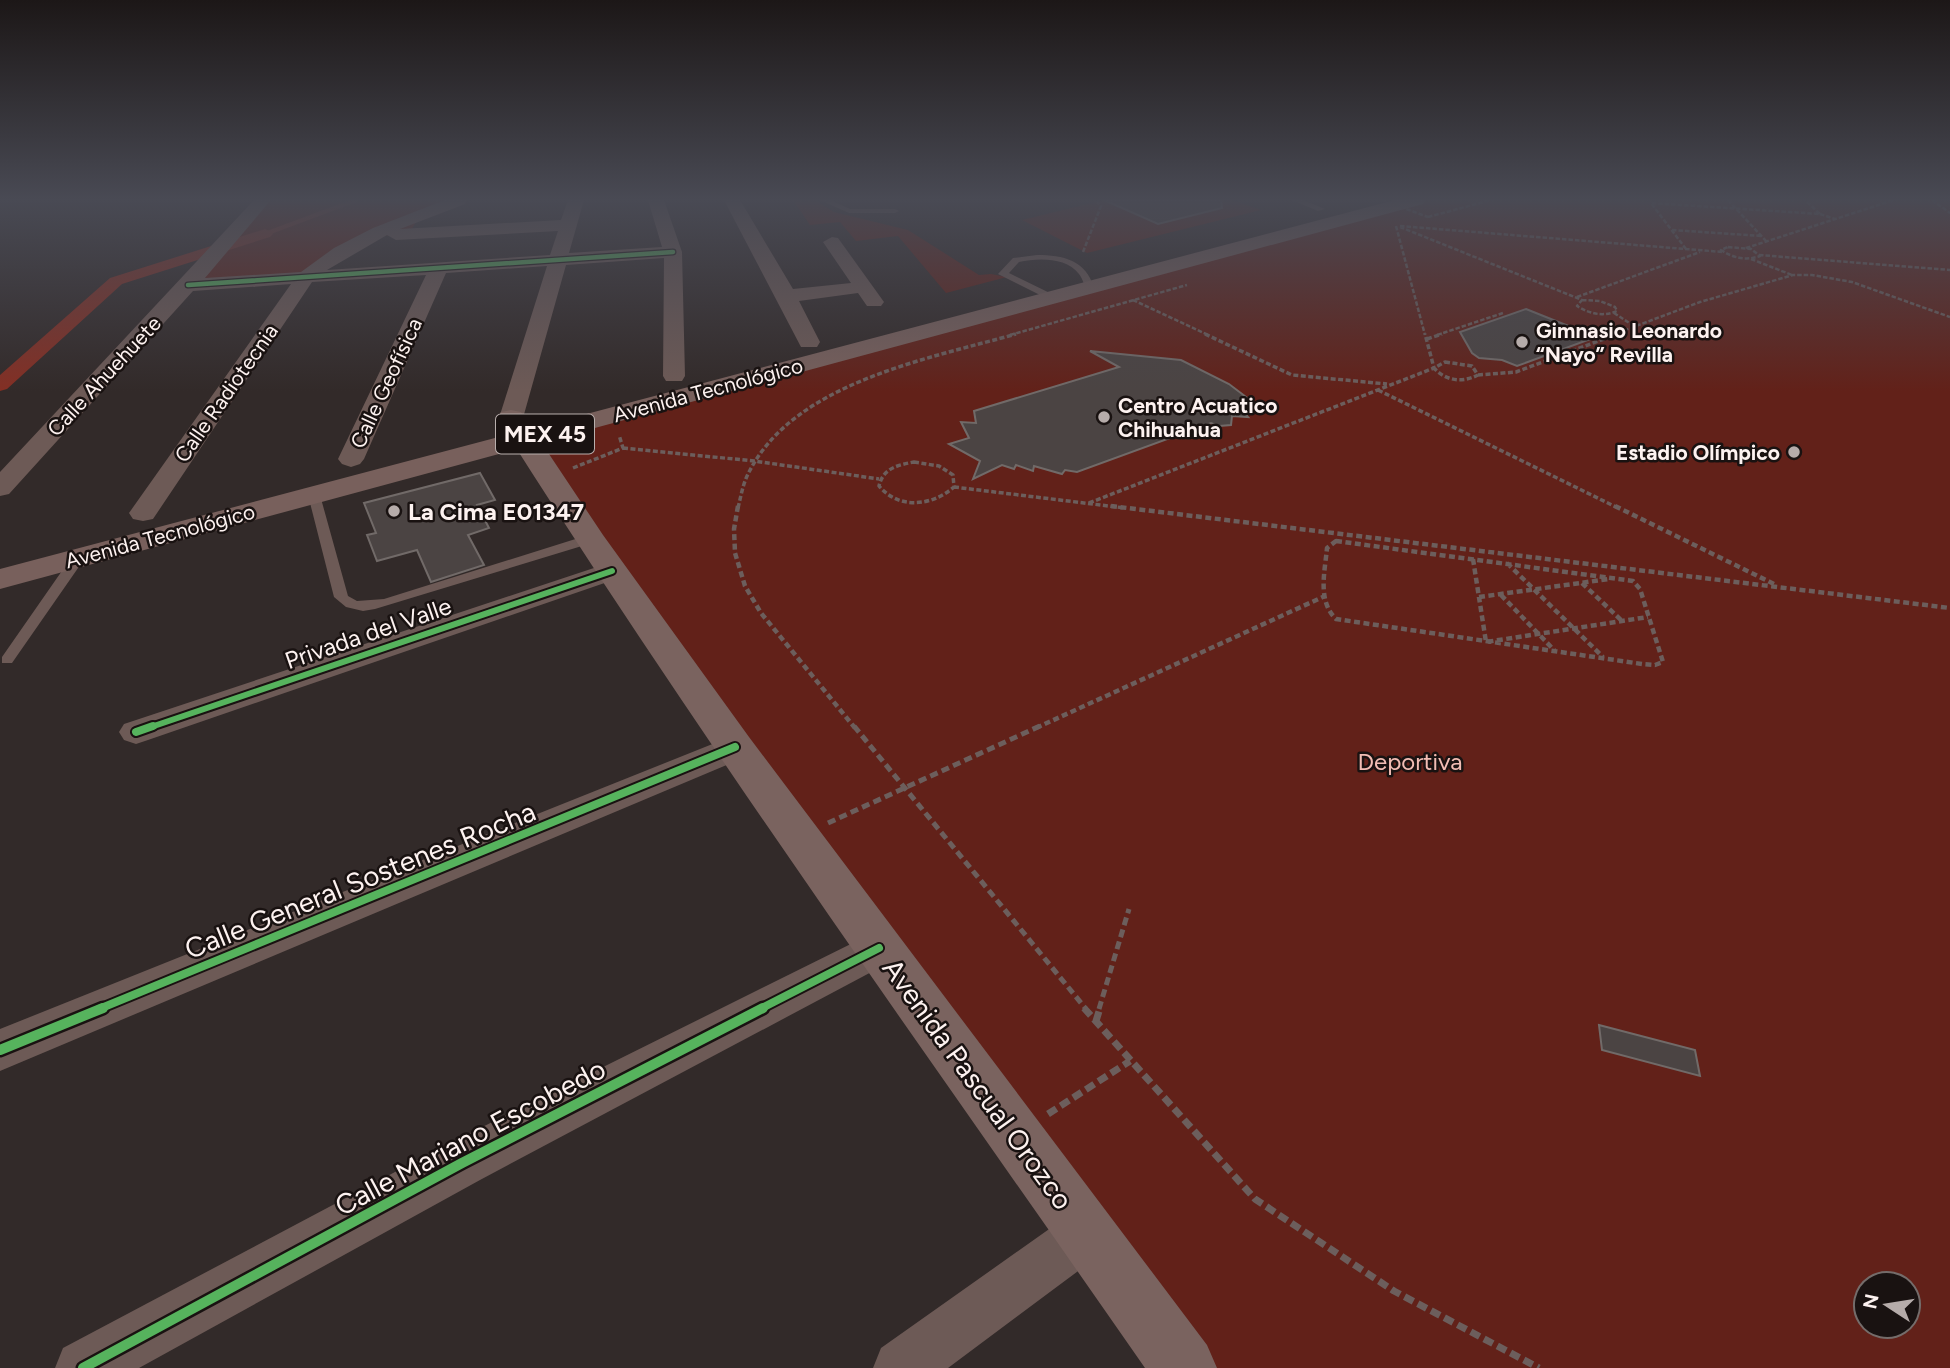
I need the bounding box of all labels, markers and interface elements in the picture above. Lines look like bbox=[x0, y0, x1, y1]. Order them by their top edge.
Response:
street label: Calle Ahuehuete bbox=[42, 311, 166, 441]
street label: Calle Geofísica bbox=[345, 314, 427, 452]
place label: Gimnasio Leonardo “Nayo” Revilla bbox=[1536, 318, 1722, 367]
street label: Calle Radiotecnia bbox=[169, 319, 283, 467]
marker: Gimnasio Leonardo “Nayo” Revilla bbox=[1514, 334, 1530, 350]
street label: Avenida Tecnológico bbox=[610, 353, 806, 427]
place label: Centro Acuatico Chihuahua bbox=[1118, 393, 1277, 442]
marker: Centro Acuatico Chihuahua bbox=[1096, 409, 1112, 425]
road number: MEX 45 bbox=[496, 414, 594, 454]
place label: Estadio Olímpico bbox=[1616, 440, 1780, 465]
marker: Estadio Olímpico bbox=[1786, 444, 1802, 460]
place label: La Cima E01347 bbox=[408, 497, 584, 526]
street label: Avenida Tecnológico bbox=[62, 499, 258, 573]
marker: La Cima E01347 bbox=[386, 503, 402, 519]
street label: Privada del Valle bbox=[281, 591, 455, 675]
park label: Deportiva bbox=[1358, 747, 1462, 776]
street label: Calle General Sostenes Rocha bbox=[180, 794, 540, 966]
street label: Avenida Pascual Orozco bbox=[876, 952, 1080, 1216]
street label: Calle Mariano Escobedo bbox=[329, 1051, 611, 1223]
north arrow bbox=[1852, 1270, 1922, 1340]
text: N bbox=[1858, 1292, 1884, 1311]

